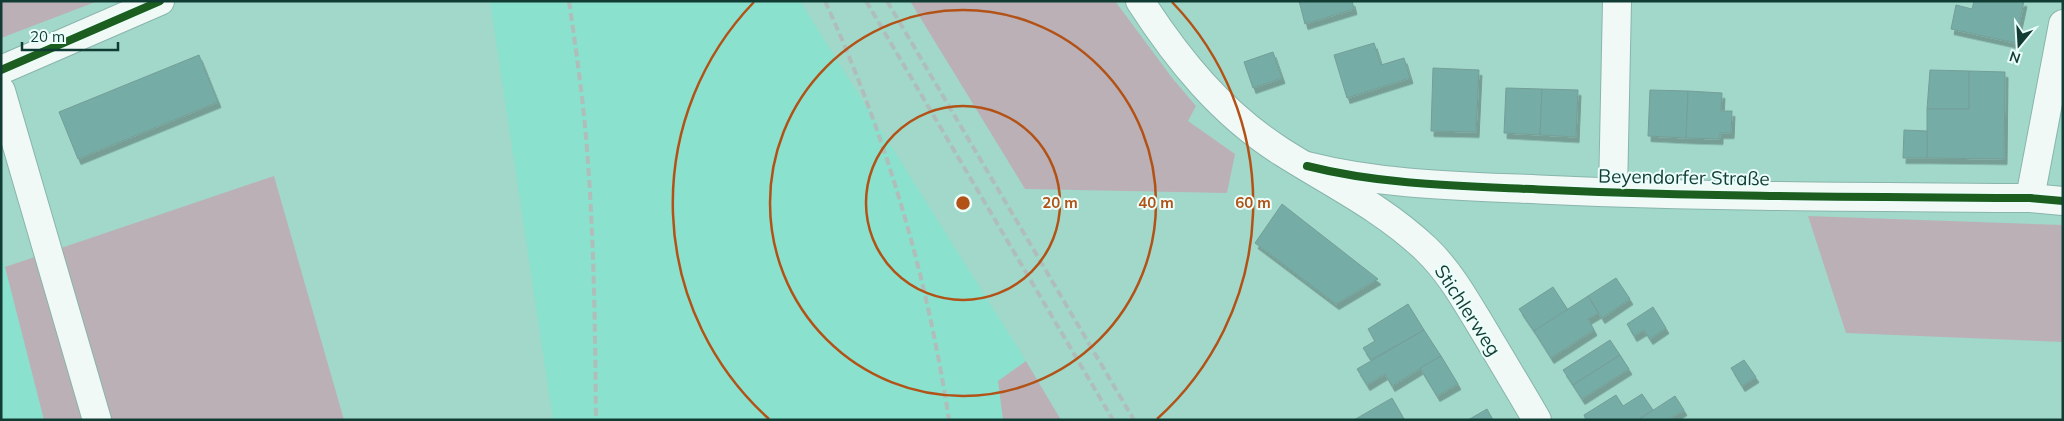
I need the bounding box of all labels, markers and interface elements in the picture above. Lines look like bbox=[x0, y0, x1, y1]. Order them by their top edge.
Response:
scale bar bbox=[22, 20, 119, 52]
north arrow bbox=[1994, 20, 2044, 70]
text: 20 m bbox=[30, 27, 65, 46]
text: N bbox=[2007, 47, 2023, 68]
street label: Beyendorfer Straße bbox=[1598, 164, 1770, 190]
text: 20 m bbox=[1042, 193, 1078, 212]
text: 40 m bbox=[1138, 193, 1174, 212]
text: 60 m bbox=[1235, 193, 1271, 212]
centre of rings bbox=[954, 194, 972, 212]
street label: Stichlerweg bbox=[1430, 260, 1506, 360]

